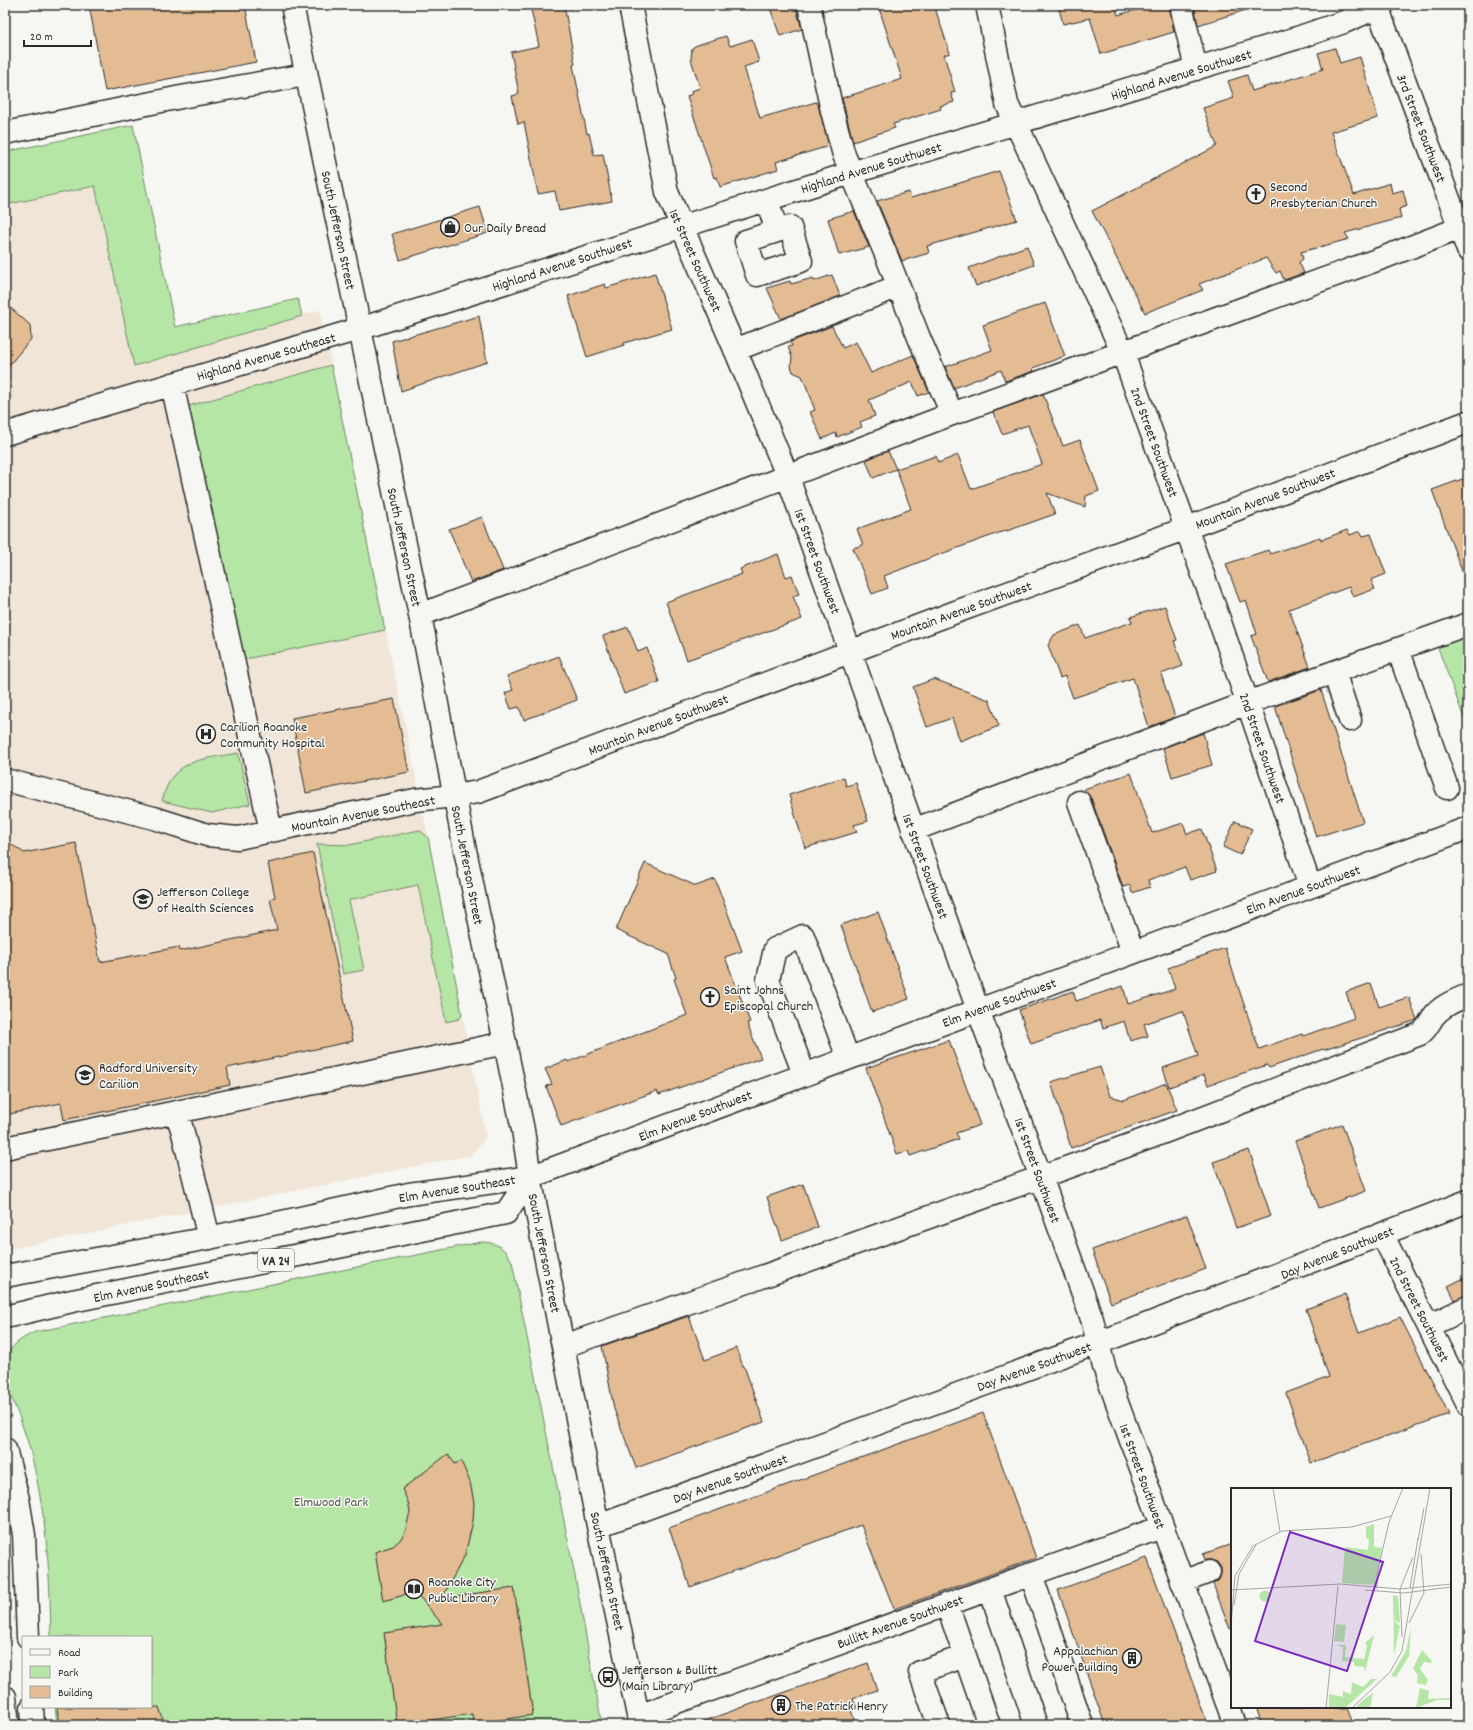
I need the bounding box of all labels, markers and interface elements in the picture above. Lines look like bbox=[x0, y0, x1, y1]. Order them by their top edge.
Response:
scale bar bbox=[24, 22, 91, 48]
text: 20 m bbox=[30, 29, 53, 46]
street label: Highland Avenue Southwest bbox=[1109, 45, 1254, 107]
street label: 3rd Street Southwest bbox=[1390, 72, 1450, 186]
street label: Highland Avenue Southwest bbox=[799, 138, 944, 200]
street label: South Jefferson Street bbox=[315, 169, 359, 292]
place label: Second Presbyterian Church bbox=[1270, 178, 1377, 214]
church icon: Second Presbyterian Church bbox=[1245, 183, 1267, 205]
street label: 1st Street Southwest bbox=[663, 206, 726, 315]
shop icon: Our Daily Bread bbox=[439, 216, 461, 238]
place label: Our Daily Bread bbox=[464, 219, 546, 239]
street label: Highland Avenue Southwest bbox=[490, 234, 635, 298]
street label: Highland Avenue Southeast bbox=[195, 329, 338, 387]
street label: 2nd Street Southwest bbox=[1124, 385, 1182, 501]
street label: Mountain Avenue Southwest bbox=[1193, 464, 1339, 536]
street label: South Jefferson Street bbox=[381, 486, 425, 609]
street label: 1st Street Southwest bbox=[788, 506, 844, 617]
street label: Mountain Avenue Southwest bbox=[888, 577, 1035, 647]
street label: Mountain Avenue Southwest bbox=[586, 690, 732, 762]
street label: 2nd Street Southwest bbox=[1233, 691, 1289, 807]
place label: Carilion Roanoke Community Hospital bbox=[220, 718, 326, 754]
hospital icon: Carilion Roanoke Community Hospital bbox=[195, 723, 217, 745]
street label: Mountain Avenue Southeast bbox=[290, 791, 437, 839]
street label: South Jefferson Street bbox=[445, 804, 487, 927]
street label: 1st Street Southwest bbox=[896, 811, 952, 922]
street label: Elm Avenue Southwest bbox=[1244, 861, 1364, 921]
place label: Jefferson College of Health Sciences bbox=[157, 883, 254, 919]
school or university icon: Jefferson College of Health Sciences bbox=[132, 888, 154, 910]
street label: Elm Avenue Southwest bbox=[940, 974, 1060, 1034]
place label: Saint Johns Episcopal Church bbox=[724, 981, 813, 1017]
church icon: Saint Johns Episcopal Church bbox=[699, 986, 721, 1008]
place label: Radford University Carilion bbox=[99, 1059, 198, 1095]
school or university icon: Radford University Carilion bbox=[74, 1064, 96, 1086]
street label: Elm Avenue Southwest bbox=[636, 1086, 755, 1148]
street label: 1st Street Southwest bbox=[1008, 1115, 1064, 1226]
street label: Elm Avenue Southeast bbox=[398, 1171, 517, 1209]
street label: South Jefferson Street bbox=[522, 1192, 564, 1315]
street label: Day Avenue Southwest bbox=[1278, 1222, 1397, 1286]
road number: VA 24 bbox=[258, 1249, 294, 1271]
street label: 2nd Street Southwest bbox=[1383, 1254, 1453, 1366]
street label: Elm Avenue Southeast bbox=[92, 1265, 211, 1309]
street label: Day Avenue Southwest bbox=[975, 1338, 1095, 1398]
street label: 1st Street Southwest bbox=[1113, 1421, 1169, 1532]
street label: Day Avenue Southwest bbox=[671, 1450, 791, 1510]
inset map bbox=[1231, 1488, 1451, 1708]
park label: Elmwood Park bbox=[294, 1493, 368, 1513]
street label: South Jefferson Street bbox=[584, 1510, 628, 1633]
place label: Roanoke City Public Library bbox=[428, 1573, 498, 1609]
library icon: Roanoke City Public Library bbox=[403, 1578, 425, 1600]
street label: Bullitt Avenue Southwest bbox=[835, 1591, 967, 1655]
legend bbox=[22, 1636, 152, 1708]
place label: Appalachian Power Building bbox=[1042, 1642, 1118, 1678]
text: Road bbox=[58, 1645, 80, 1662]
building icon: Appalachian Power Building bbox=[1121, 1647, 1143, 1669]
place label: Jefferson & Bullitt (Main Library) bbox=[622, 1661, 717, 1697]
text: Park bbox=[58, 1665, 79, 1682]
bus stop icon: Jefferson & Bullitt (Main Library) bbox=[597, 1666, 619, 1688]
text: Building bbox=[58, 1685, 93, 1702]
building icon: The Patrick Henry bbox=[770, 1694, 792, 1716]
place label: The Patrick Henry bbox=[795, 1697, 888, 1717]

